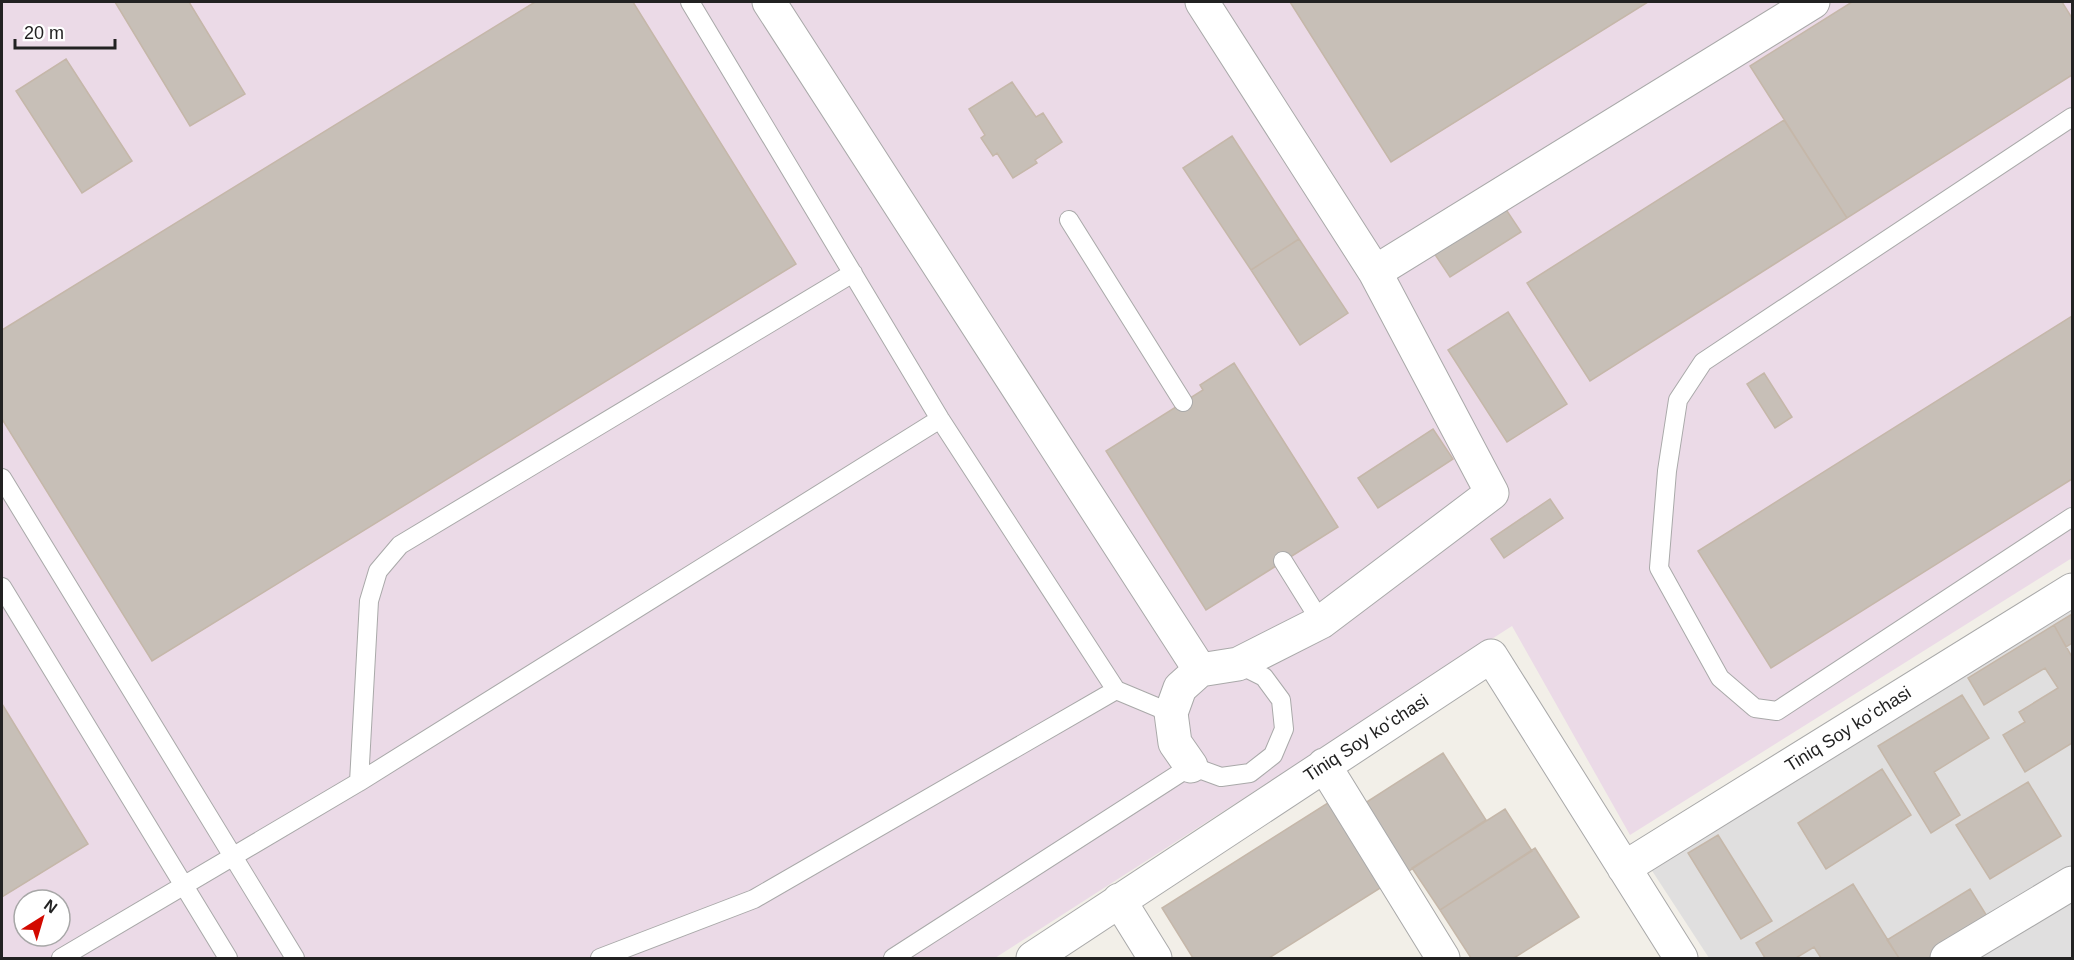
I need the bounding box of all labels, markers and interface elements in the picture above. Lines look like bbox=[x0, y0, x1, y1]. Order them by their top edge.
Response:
scale bar bbox=[15, 12, 116, 50]
text: 20 m bbox=[24, 23, 64, 43]
street label: Tiniq Soy koʻchasi bbox=[1781, 682, 1915, 776]
street label: Tiniq Soy koʻchasi bbox=[1300, 690, 1432, 786]
north arrow bbox=[12, 888, 72, 948]
text: N bbox=[41, 896, 60, 917]

